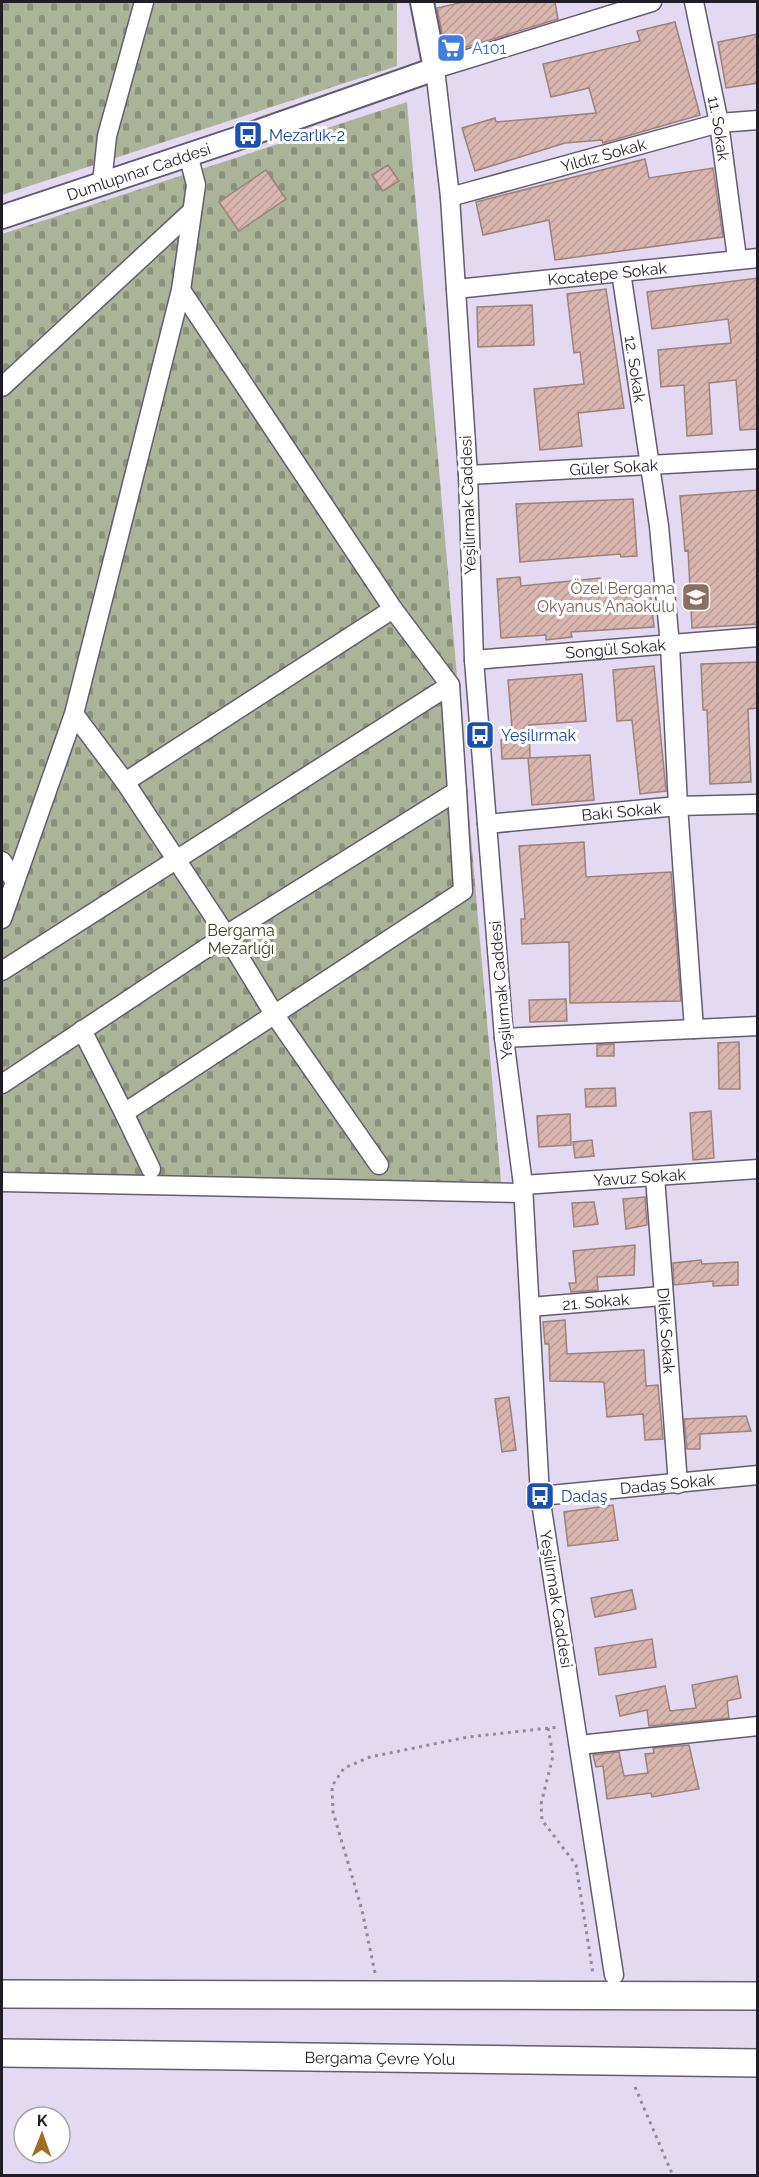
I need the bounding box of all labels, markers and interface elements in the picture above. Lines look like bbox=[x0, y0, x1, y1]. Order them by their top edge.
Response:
supermarket icon: A101 bbox=[435, 32, 467, 64]
place label: A101 bbox=[472, 39, 506, 58]
street label: 11. Sokak bbox=[704, 94, 734, 163]
bus stop icon: Mezarlık-2 bbox=[232, 119, 264, 151]
place label: Mezarlık-2 bbox=[269, 126, 345, 145]
street label: Yıldız Sokak bbox=[559, 134, 649, 176]
street label: Dumlupınar Caddesi bbox=[64, 139, 213, 204]
street label: Kocatepe Sokak bbox=[547, 258, 668, 289]
street label: 12. Sokak bbox=[621, 334, 650, 404]
street label: Yeşilırmak Caddesi bbox=[456, 435, 480, 575]
street label: Güler Sokak bbox=[569, 455, 659, 479]
place label: Özel Bergama Okyanus Anaokulu bbox=[537, 578, 675, 616]
school or university icon: Özel Bergama Okyanus Anaokulu bbox=[680, 581, 712, 613]
street label: Songül Sokak bbox=[564, 635, 667, 662]
bus stop icon: Yeşilırmak bbox=[464, 719, 496, 751]
place label: Yeşilırmak bbox=[501, 726, 576, 745]
street label: Baki Sokak bbox=[580, 798, 663, 825]
street label: Yeşilırmak Caddesi bbox=[485, 920, 517, 1060]
park label: Bergama Mezarlığı bbox=[207, 921, 275, 958]
street label: Yavuz Sokak bbox=[593, 1164, 687, 1190]
street label: Dilek Sokak bbox=[654, 1287, 679, 1375]
street label: 21. Sokak bbox=[561, 1289, 631, 1314]
street label: Dadaş Sokak bbox=[619, 1470, 716, 1498]
bus stop icon: Dadaş bbox=[524, 1480, 556, 1512]
place label: Dadaş bbox=[561, 1487, 608, 1506]
street label: Yeşilırmak Caddesi bbox=[536, 1529, 576, 1669]
street label: Bergama Çevre Yolu bbox=[304, 2048, 456, 2068]
north arrow bbox=[12, 2105, 72, 2165]
text: K bbox=[37, 2111, 48, 2130]

